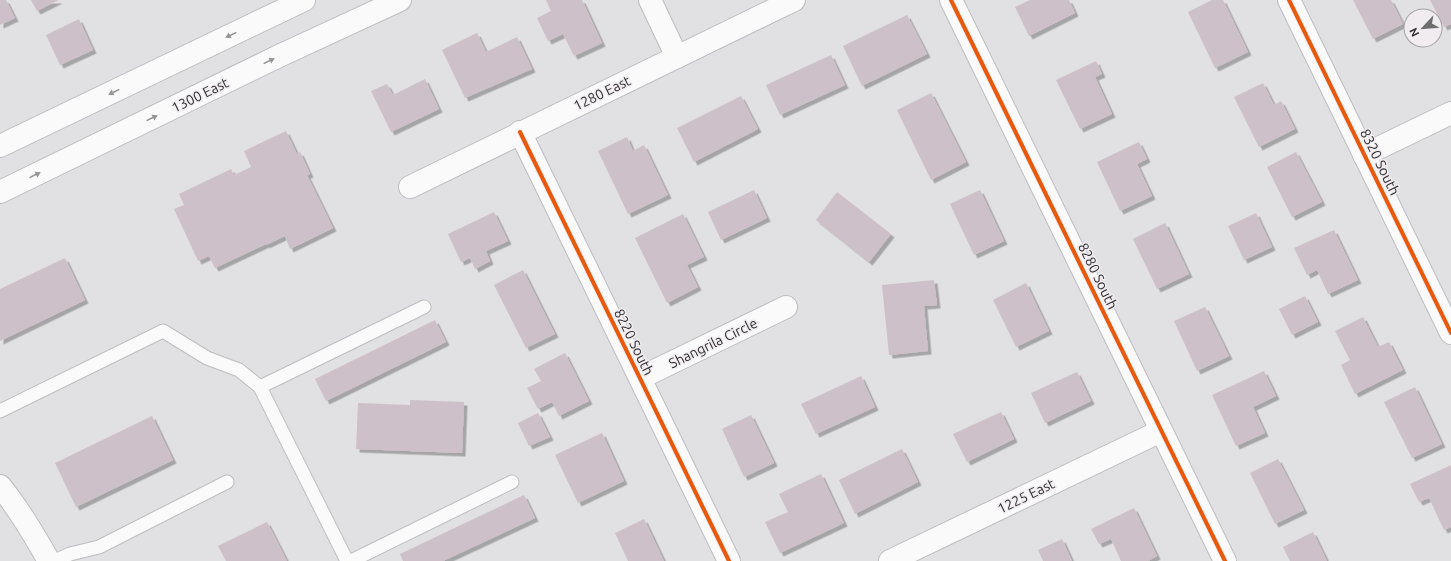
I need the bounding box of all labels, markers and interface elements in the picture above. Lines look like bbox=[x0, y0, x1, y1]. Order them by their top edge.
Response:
north arrow bbox=[1403, 8, 1443, 48]
text: N bbox=[1407, 26, 1421, 39]
one-way arrow bbox=[225, 32, 236, 38]
one-way arrow bbox=[263, 58, 275, 64]
street label: 1280 East bbox=[571, 72, 634, 114]
street label: 1300 East bbox=[169, 74, 232, 116]
one-way arrow bbox=[108, 89, 119, 95]
one-way arrow bbox=[146, 115, 158, 121]
street label: 8320 South bbox=[1357, 126, 1403, 198]
one-way arrow bbox=[29, 172, 41, 178]
street label: 8280 South bbox=[1075, 240, 1121, 312]
street label: 8220 South bbox=[611, 306, 657, 378]
street label: Shangrila Circle bbox=[666, 315, 760, 371]
street label: 1225 East bbox=[995, 475, 1058, 517]

